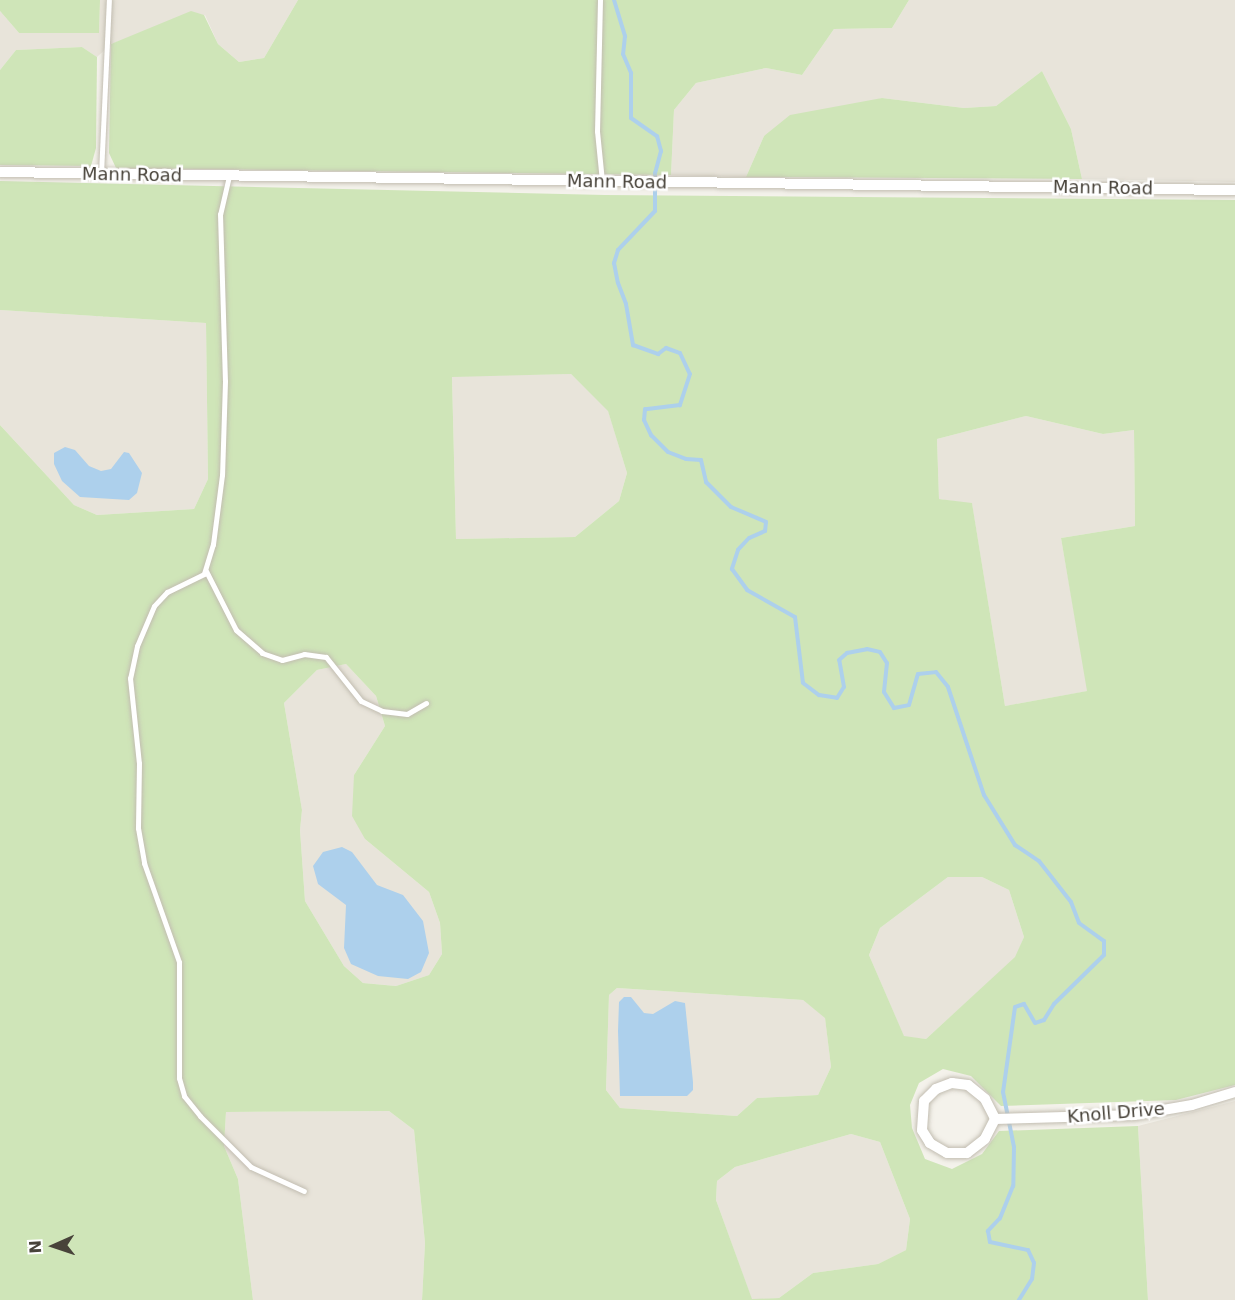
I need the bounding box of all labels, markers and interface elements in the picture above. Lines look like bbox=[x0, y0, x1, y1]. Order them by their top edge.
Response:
street label: Mann Road bbox=[82, 163, 182, 187]
street label: Mann Road bbox=[567, 170, 667, 194]
street label: Mann Road bbox=[1053, 176, 1153, 200]
street label: Knoll Drive bbox=[1066, 1098, 1166, 1128]
north arrow bbox=[24, 1216, 84, 1276]
text: N bbox=[26, 1240, 45, 1254]

